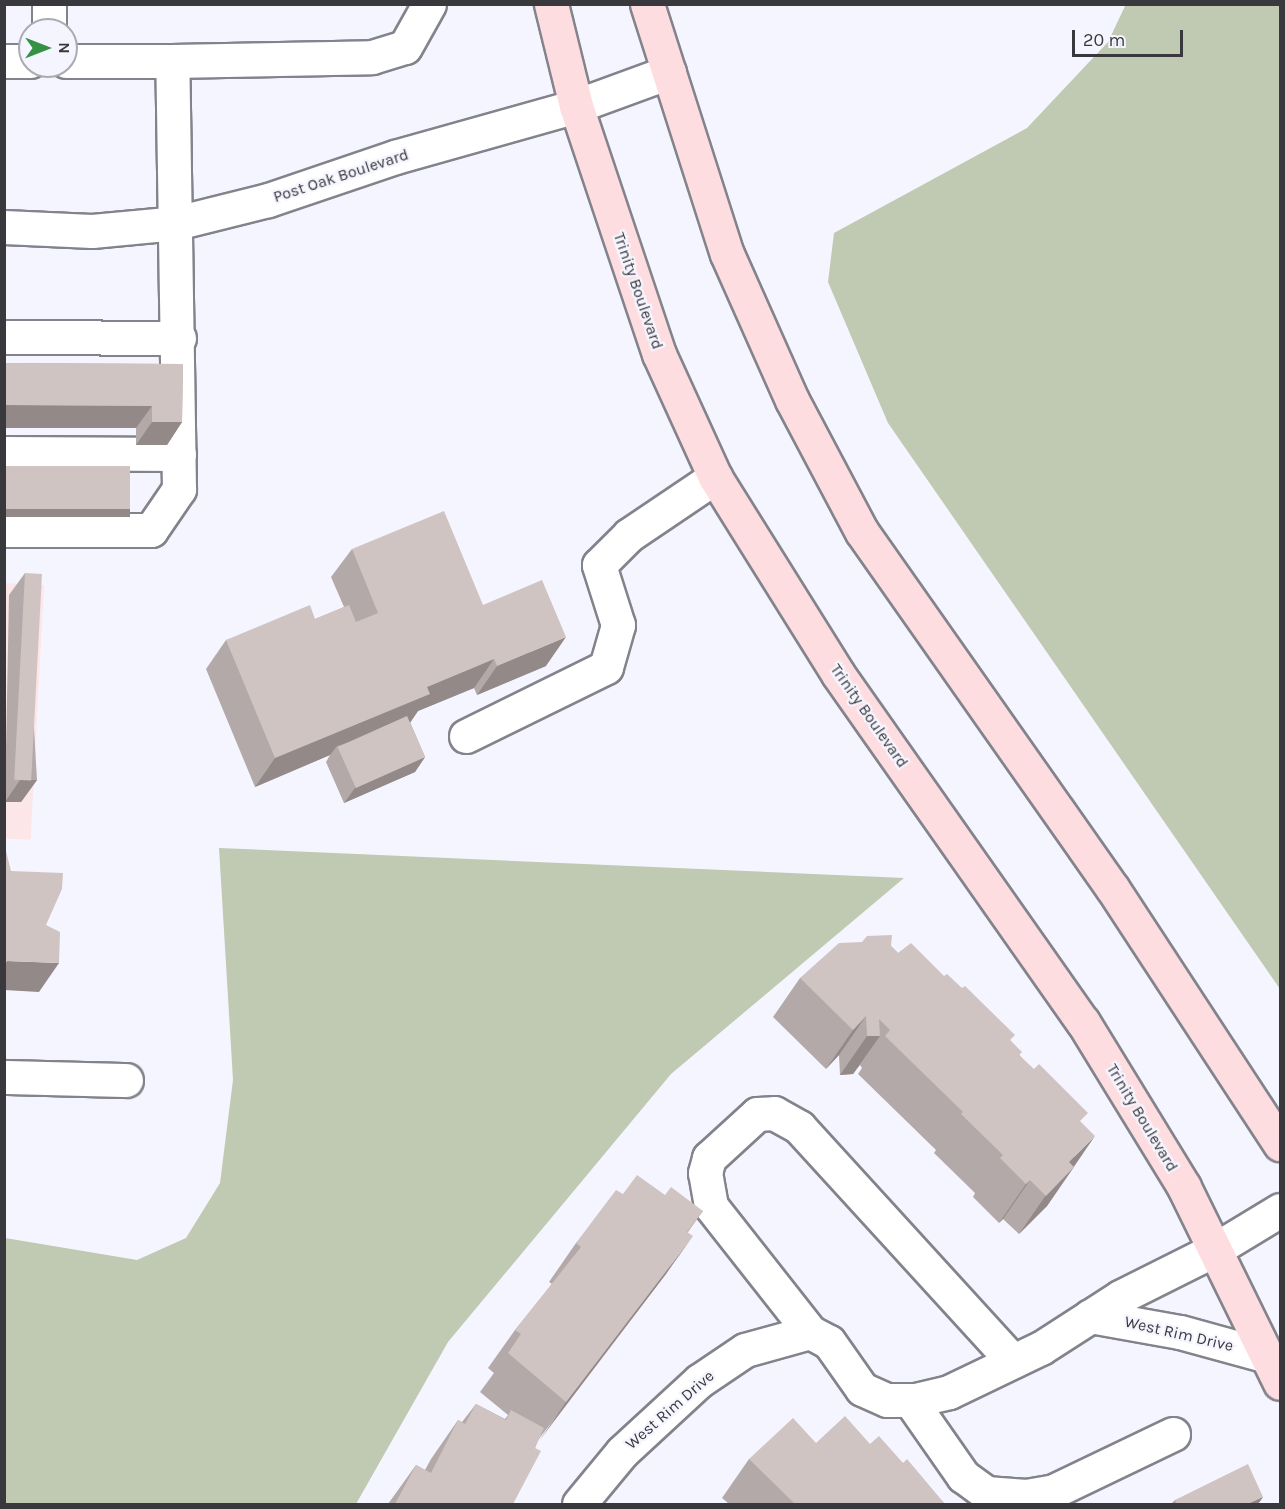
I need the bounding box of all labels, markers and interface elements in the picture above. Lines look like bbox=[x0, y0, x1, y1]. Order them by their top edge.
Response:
north arrow bbox=[18, 18, 78, 78]
scale bar bbox=[1075, 18, 1186, 56]
text: 20 m bbox=[1083, 29, 1125, 51]
text: N bbox=[55, 42, 74, 54]
street label: Post Oak Boulevard bbox=[271, 145, 411, 207]
street label: Trinity Boulevard bbox=[609, 230, 667, 352]
street label: Trinity Boulevard bbox=[826, 660, 912, 772]
street label: Trinity Boulevard bbox=[1102, 1061, 1182, 1175]
street label: West Rim Drive bbox=[1123, 1312, 1235, 1356]
street label: West Rim Drive bbox=[622, 1366, 718, 1454]

